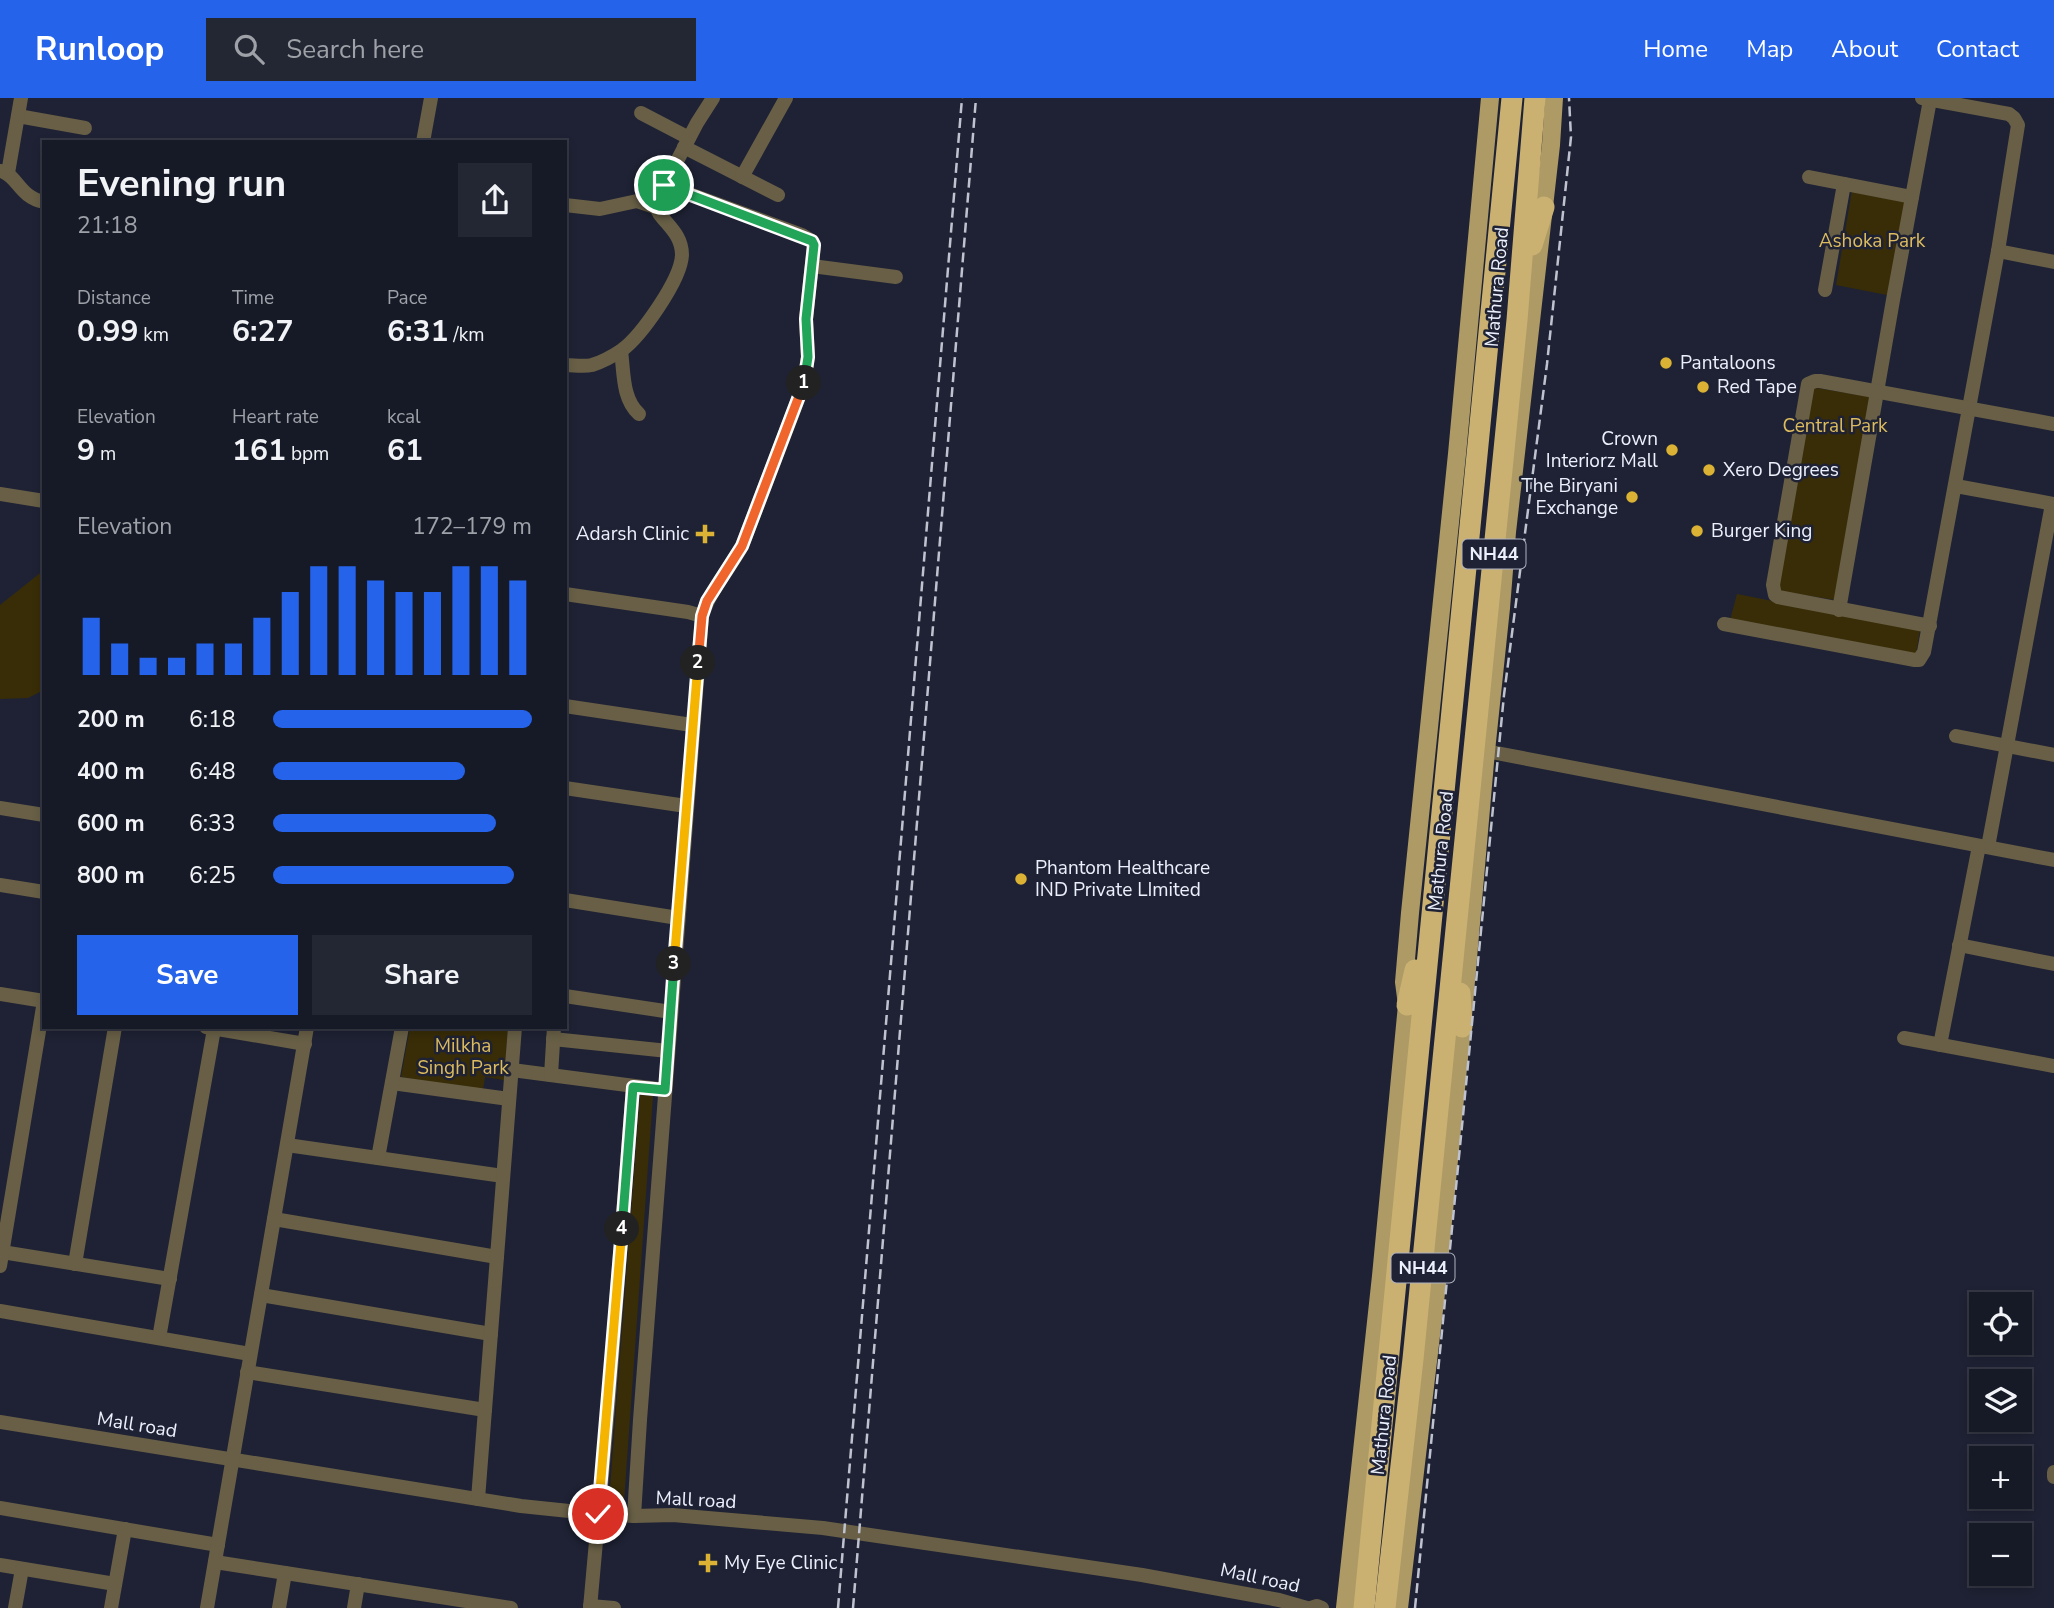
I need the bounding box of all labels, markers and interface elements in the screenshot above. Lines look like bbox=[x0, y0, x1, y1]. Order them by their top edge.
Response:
search box bbox=[206, 18, 696, 81]
text: Runloop bbox=[35, 27, 164, 72]
icon: search bbox=[230, 30, 268, 68]
text: Search here bbox=[286, 32, 424, 67]
text: Home bbox=[1643, 33, 1708, 65]
text: Map bbox=[1746, 33, 1793, 65]
text: About bbox=[1831, 33, 1898, 65]
text: Contact bbox=[1936, 33, 2019, 65]
pin bbox=[634, 155, 694, 215]
text: Evening run bbox=[77, 158, 286, 209]
button: share bbox=[458, 163, 532, 237]
icon: arrive bbox=[645, 166, 683, 204]
text: 21:18 bbox=[77, 210, 137, 241]
street label: Mathura Road bbox=[1479, 226, 1515, 348]
park label: Ashoka Park bbox=[1819, 228, 1926, 254]
text: Distance bbox=[77, 285, 151, 311]
text: Time bbox=[232, 285, 274, 311]
text: Pace bbox=[387, 285, 427, 311]
text: 0.99 bbox=[77, 311, 138, 352]
text: 6:27 bbox=[232, 311, 293, 352]
text: 6:31 bbox=[387, 311, 448, 352]
text: km bbox=[138, 322, 169, 348]
text: /km bbox=[448, 322, 484, 348]
place label: Pantaloons bbox=[1680, 350, 1776, 376]
marker: Pantaloons bbox=[1658, 355, 1674, 371]
pin: 1 bbox=[786, 366, 822, 400]
text: 1 bbox=[798, 369, 809, 395]
place label: Red Tape bbox=[1717, 374, 1797, 400]
marker: Red Tape bbox=[1695, 379, 1711, 395]
text: Elevation bbox=[77, 404, 156, 430]
text: Heart rate bbox=[232, 404, 319, 430]
text: kcal bbox=[387, 404, 421, 430]
park label: Central Park bbox=[1783, 413, 1888, 439]
place label: Crown Interiorz Mall bbox=[1546, 426, 1658, 474]
text: 9 bbox=[77, 430, 95, 471]
text: 161 bbox=[232, 430, 286, 471]
text: 61 bbox=[387, 430, 423, 471]
text: m bbox=[95, 441, 116, 467]
text: bpm bbox=[286, 441, 329, 467]
marker: Crown Interiorz Mall bbox=[1664, 442, 1680, 458]
place label: Xero Degrees bbox=[1723, 457, 1839, 483]
marker: Xero Degrees bbox=[1701, 462, 1717, 478]
place label: The Biryani Exchange bbox=[1521, 473, 1618, 521]
marker: The Biryani Exchange bbox=[1624, 489, 1640, 505]
text: Elevation bbox=[77, 511, 172, 542]
text: 172–179 m bbox=[412, 511, 532, 542]
place label: Burger King bbox=[1711, 518, 1812, 544]
place label: Adarsh Clinic bbox=[576, 521, 689, 547]
marker: Burger King bbox=[1689, 523, 1705, 539]
marker: Adarsh Clinic bbox=[695, 524, 715, 544]
road number: NH44 bbox=[1462, 540, 1526, 568]
pin: 2 bbox=[680, 646, 716, 680]
text: 2 bbox=[692, 649, 703, 675]
text: 200 m bbox=[77, 704, 145, 735]
text: 6:18 bbox=[189, 704, 236, 735]
text: 400 m bbox=[77, 756, 145, 787]
text: 6:48 bbox=[189, 756, 236, 787]
street label: Mathura Road bbox=[1422, 790, 1460, 912]
text: 600 m bbox=[77, 808, 145, 839]
text: 6:33 bbox=[189, 808, 236, 839]
place label: Phantom Healthcare IND Private LImited bbox=[1035, 855, 1210, 903]
text: 800 m bbox=[77, 860, 145, 891]
text: 6:25 bbox=[189, 860, 236, 891]
marker: Phantom Healthcare IND Private LImited bbox=[1013, 871, 1029, 887]
button: Save bbox=[77, 935, 298, 1015]
button: Share bbox=[312, 935, 532, 1015]
pin: 3 bbox=[656, 946, 692, 982]
text: 3 bbox=[668, 950, 679, 976]
park label: Milkha Singh Park bbox=[417, 1033, 509, 1081]
pin: 4 bbox=[604, 1212, 640, 1246]
text: 4 bbox=[616, 1215, 627, 1241]
road number: NH44 bbox=[1392, 1254, 1454, 1282]
map controls bbox=[1969, 1292, 2032, 1586]
button: locate bbox=[1969, 1292, 2032, 1355]
street label: Mathura Road bbox=[1365, 1354, 1403, 1476]
button: layers bbox=[1969, 1369, 2032, 1432]
street label: Mall road bbox=[95, 1406, 179, 1444]
button: + bbox=[1969, 1446, 2032, 1509]
pin bbox=[568, 1484, 628, 1544]
street label: Mall road bbox=[655, 1485, 737, 1515]
icon: check bbox=[579, 1495, 617, 1533]
button: − bbox=[1969, 1523, 2032, 1586]
place label: My Eye Clinic bbox=[724, 1550, 837, 1576]
marker: My Eye Clinic bbox=[698, 1553, 718, 1573]
street label: Mall road bbox=[1218, 1557, 1302, 1599]

